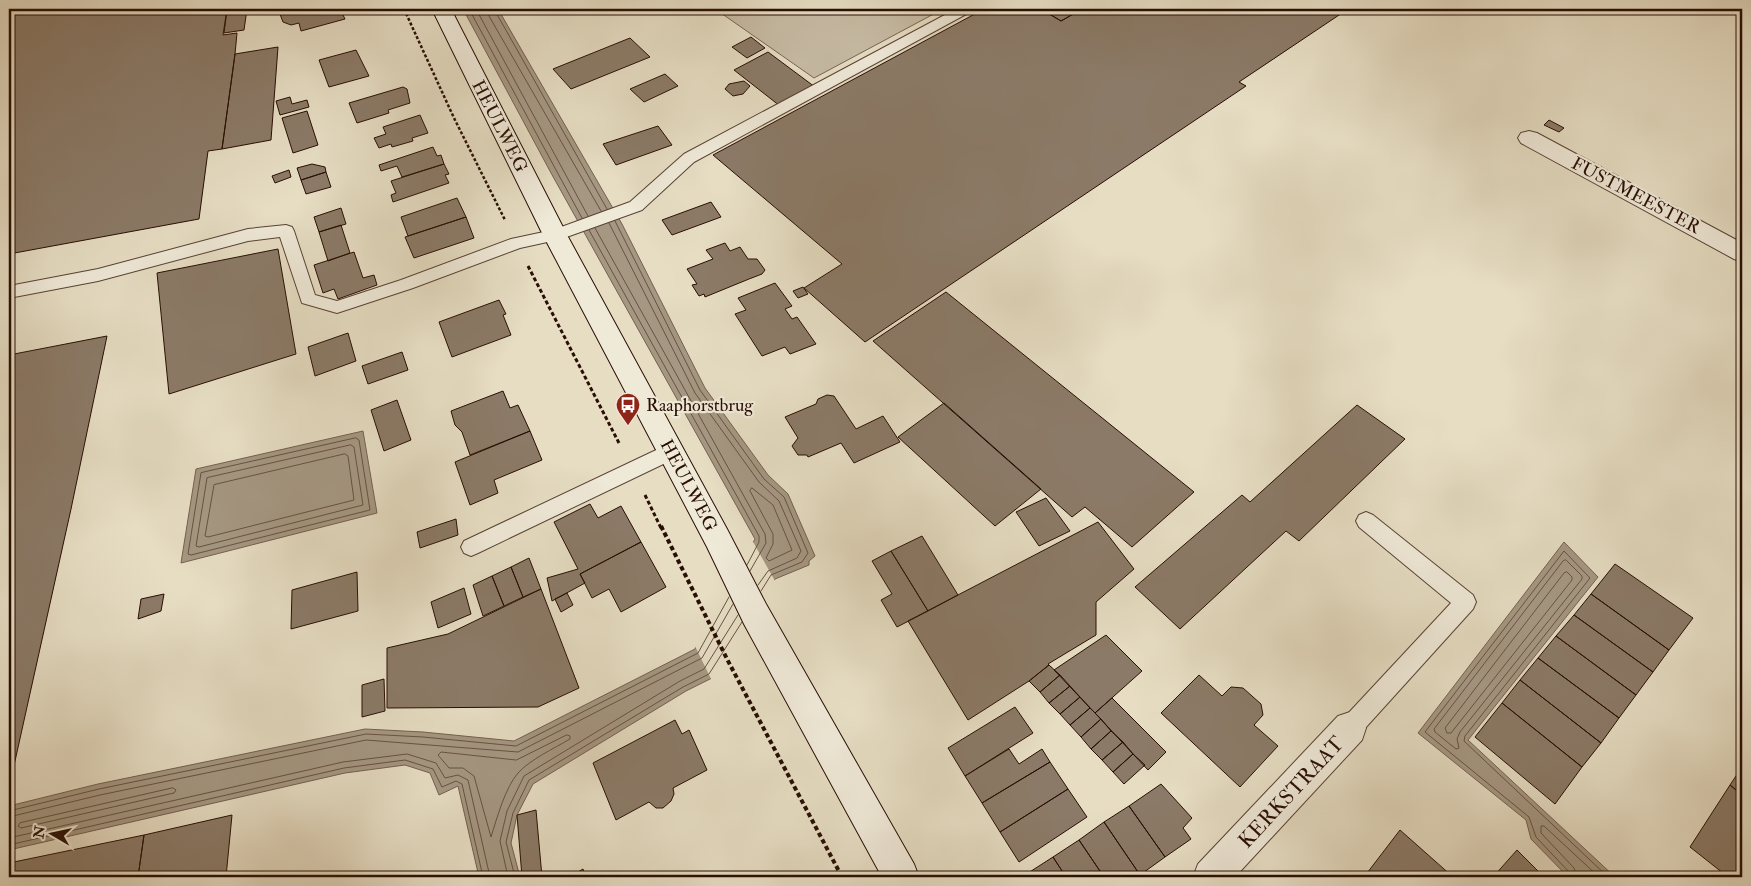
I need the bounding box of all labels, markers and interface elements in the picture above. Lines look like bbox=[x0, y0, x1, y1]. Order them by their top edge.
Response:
street label: HEULWEG bbox=[466, 76, 533, 176]
street label: FUSTMEESTER bbox=[1568, 152, 1705, 240]
bus stop icon: Raaphorstbrug bbox=[615, 392, 641, 426]
place label: Raaphorstbrug bbox=[646, 394, 754, 417]
street label: HEULWEG bbox=[655, 435, 722, 535]
street label: KERKSTRAAT bbox=[1233, 730, 1350, 854]
north arrow bbox=[28, 808, 78, 858]
text: N bbox=[30, 824, 49, 841]

